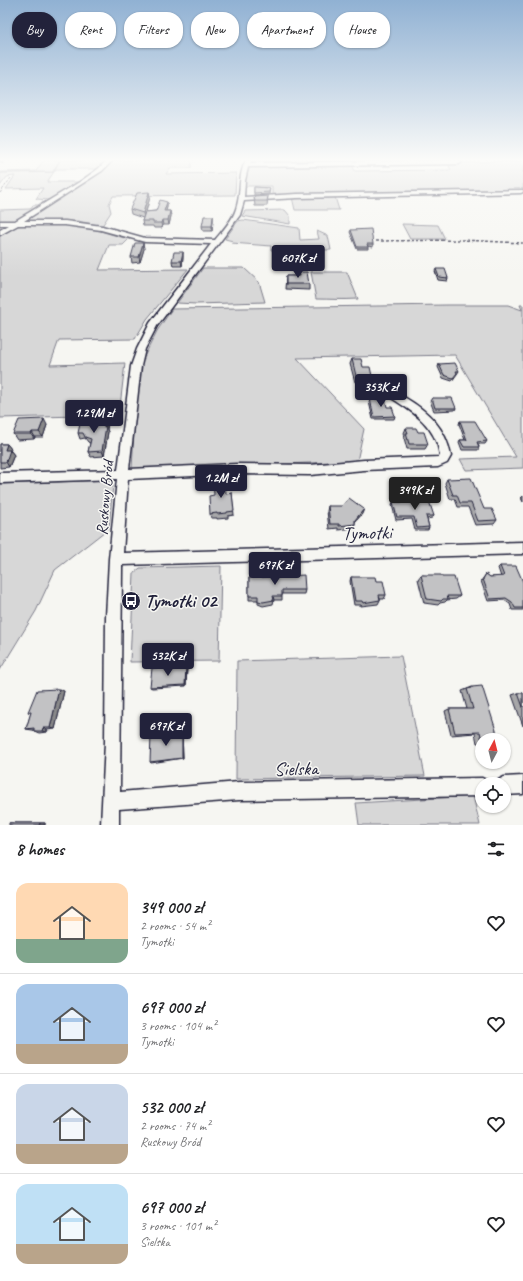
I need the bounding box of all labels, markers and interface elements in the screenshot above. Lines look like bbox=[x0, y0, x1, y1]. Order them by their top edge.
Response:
chip: Buy bbox=[12, 12, 57, 48]
chip: Rent bbox=[65, 12, 116, 48]
chip: Filters bbox=[124, 12, 183, 48]
chip: New bbox=[191, 12, 239, 48]
chip: Apartment bbox=[247, 12, 326, 48]
chip: House bbox=[334, 12, 390, 48]
pin: 607K zł bbox=[261, 245, 335, 279]
text: 607K zł bbox=[281, 250, 315, 266]
pin: 353K zł bbox=[344, 374, 418, 408]
text: 353K zł bbox=[364, 379, 398, 395]
pin: 1.29M zł bbox=[53, 400, 135, 434]
text: 1.29M zł bbox=[74, 405, 114, 421]
street label: Ruskowy Bród bbox=[92, 457, 118, 536]
pin: 1.2M zł bbox=[184, 465, 258, 499]
text: 1.2M zł bbox=[204, 470, 238, 486]
pin: 349K zł bbox=[378, 477, 452, 511]
text: 349K zł bbox=[398, 482, 432, 498]
street label: Tymotki bbox=[342, 521, 394, 545]
pin: 697K zł bbox=[238, 552, 312, 586]
text: 697K zł bbox=[258, 557, 292, 573]
place label: Tymotki 02 bbox=[145, 589, 219, 613]
bus stop icon: Tymotki 02 bbox=[120, 590, 142, 612]
pin: 532K zł bbox=[131, 643, 205, 677]
text: 532K zł bbox=[151, 648, 185, 664]
pin: 697K zł bbox=[129, 713, 203, 747]
text: 697K zł bbox=[149, 718, 183, 734]
north arrow bbox=[475, 733, 511, 769]
map controls bbox=[475, 733, 511, 813]
street label: Sielska bbox=[274, 757, 320, 781]
button: locate bbox=[475, 777, 511, 813]
icon: filters bbox=[485, 838, 507, 860]
text: 8 homes bbox=[16, 839, 64, 860]
text: 349 000 zł bbox=[140, 897, 203, 918]
icon: home bbox=[48, 899, 96, 947]
icon: heart bbox=[485, 912, 507, 934]
text: 2 rooms · 54 m² bbox=[140, 918, 210, 934]
text: Tymotki bbox=[140, 934, 174, 950]
text: 697 000 zł bbox=[140, 997, 203, 1018]
icon: home bbox=[48, 1000, 96, 1048]
icon: heart bbox=[485, 1013, 507, 1035]
text: 3 rooms · 104 m² bbox=[140, 1018, 216, 1034]
text: Tymotki bbox=[140, 1034, 174, 1050]
text: 532 000 zł bbox=[140, 1097, 203, 1118]
icon: home bbox=[48, 1100, 96, 1148]
icon: heart bbox=[485, 1113, 507, 1135]
text: 2 rooms · 74 m² bbox=[140, 1118, 210, 1134]
text: Ruskowy Bród bbox=[140, 1134, 201, 1150]
text: 697 000 zł bbox=[140, 1197, 203, 1218]
icon: home bbox=[48, 1200, 96, 1248]
icon: heart bbox=[485, 1213, 507, 1235]
text: 3 rooms · 101 m² bbox=[140, 1218, 216, 1234]
text: Sielska bbox=[140, 1234, 170, 1250]

